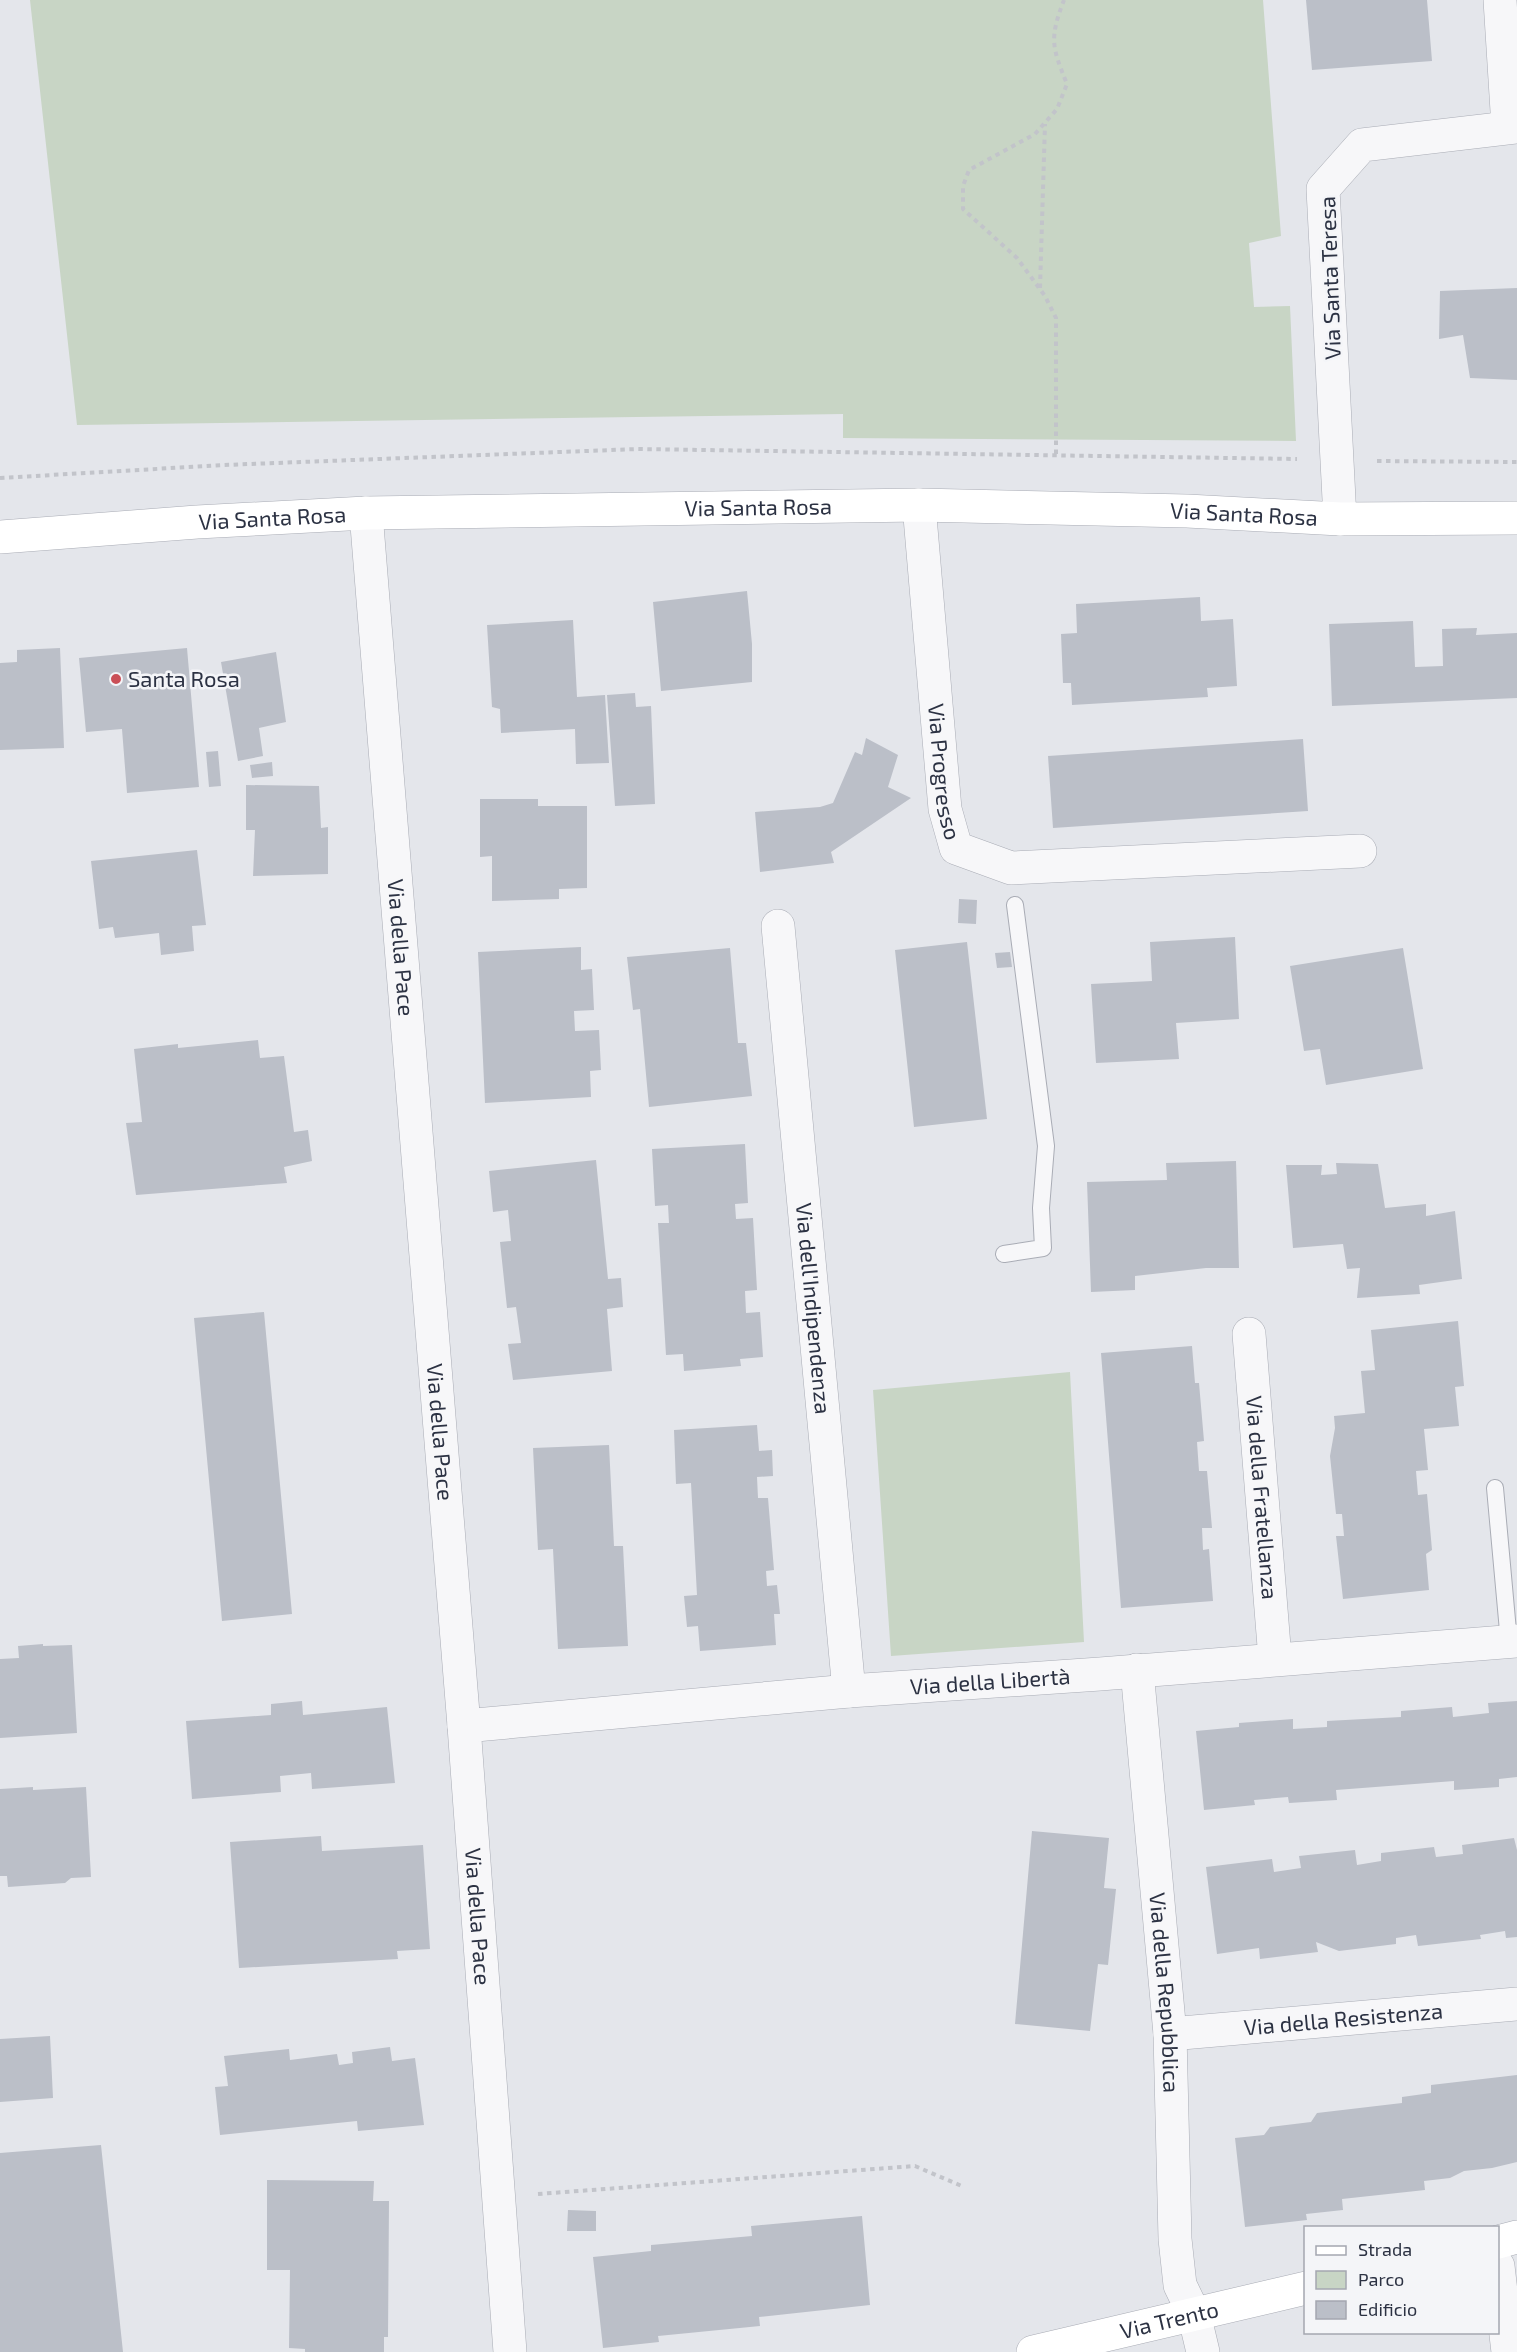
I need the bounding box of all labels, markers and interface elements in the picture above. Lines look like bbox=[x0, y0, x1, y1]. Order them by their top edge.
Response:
street label: Via Santa Teresa bbox=[1313, 196, 1345, 360]
street label: Via Santa Rosa bbox=[684, 492, 832, 520]
street label: Via Santa Rosa bbox=[1170, 497, 1318, 530]
street label: Via Santa Rosa bbox=[198, 500, 347, 534]
place label: Santa Rosa bbox=[128, 665, 240, 691]
marker: Santa Rosa bbox=[109, 672, 123, 686]
street label: Via Progresso bbox=[924, 702, 967, 843]
street label: Via della Pace bbox=[384, 878, 421, 1017]
street label: Via dell'Indipendenza bbox=[792, 1201, 837, 1415]
street label: Via della Pace bbox=[423, 1362, 460, 1502]
street label: Via della Fratellanza bbox=[1242, 1395, 1284, 1600]
street label: Via della Libertà bbox=[909, 1662, 1071, 1699]
street label: Via della Pace bbox=[461, 1847, 497, 1986]
street label: Via della Repubblica bbox=[1145, 1891, 1185, 2093]
street label: Via della Resistenza bbox=[1243, 1996, 1444, 2040]
legend bbox=[1304, 2226, 1499, 2334]
text: Strada bbox=[1358, 2238, 1412, 2260]
text: Parco bbox=[1358, 2268, 1404, 2290]
street label: Via Trento bbox=[1117, 2295, 1221, 2343]
text: Edificio bbox=[1358, 2298, 1417, 2320]

